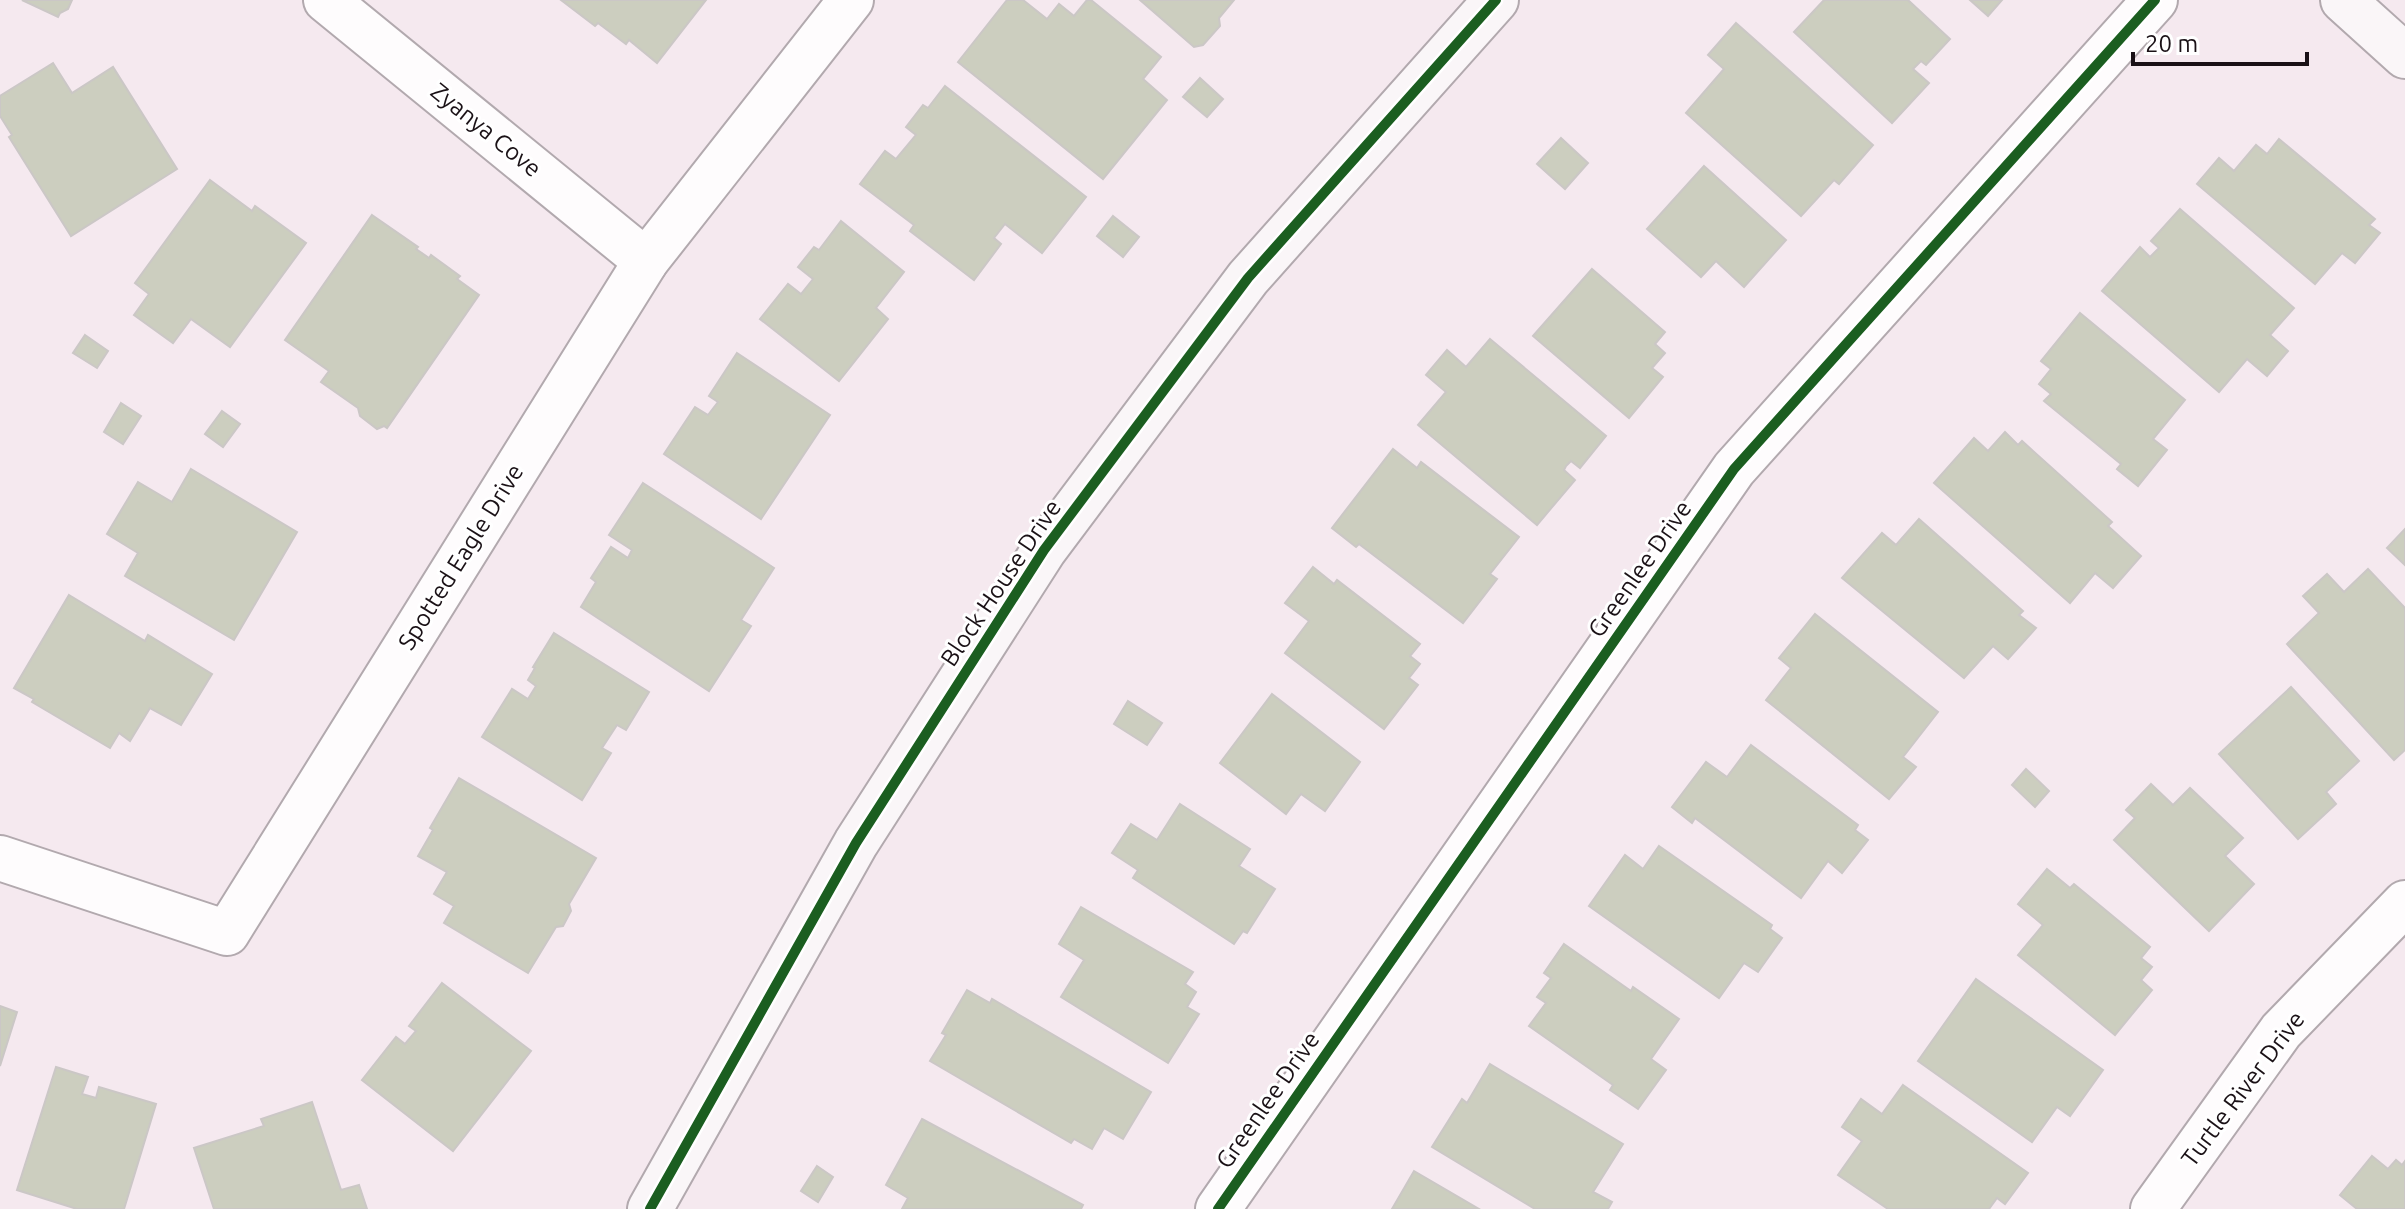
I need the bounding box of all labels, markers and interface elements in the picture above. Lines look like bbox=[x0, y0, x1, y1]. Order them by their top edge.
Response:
scale bar bbox=[2133, 16, 2307, 66]
text: 20 m bbox=[2145, 30, 2198, 57]
street label: Zyanya Cove bbox=[426, 77, 547, 182]
street label: Spotted Eagle Drive bbox=[393, 459, 529, 654]
street label: Block House Drive bbox=[935, 494, 1066, 671]
street label: Greenlee Drive bbox=[1583, 495, 1697, 642]
street label: Turtle River Drive bbox=[2176, 1006, 2310, 1171]
street label: Greenlee Drive bbox=[1211, 1026, 1325, 1173]

